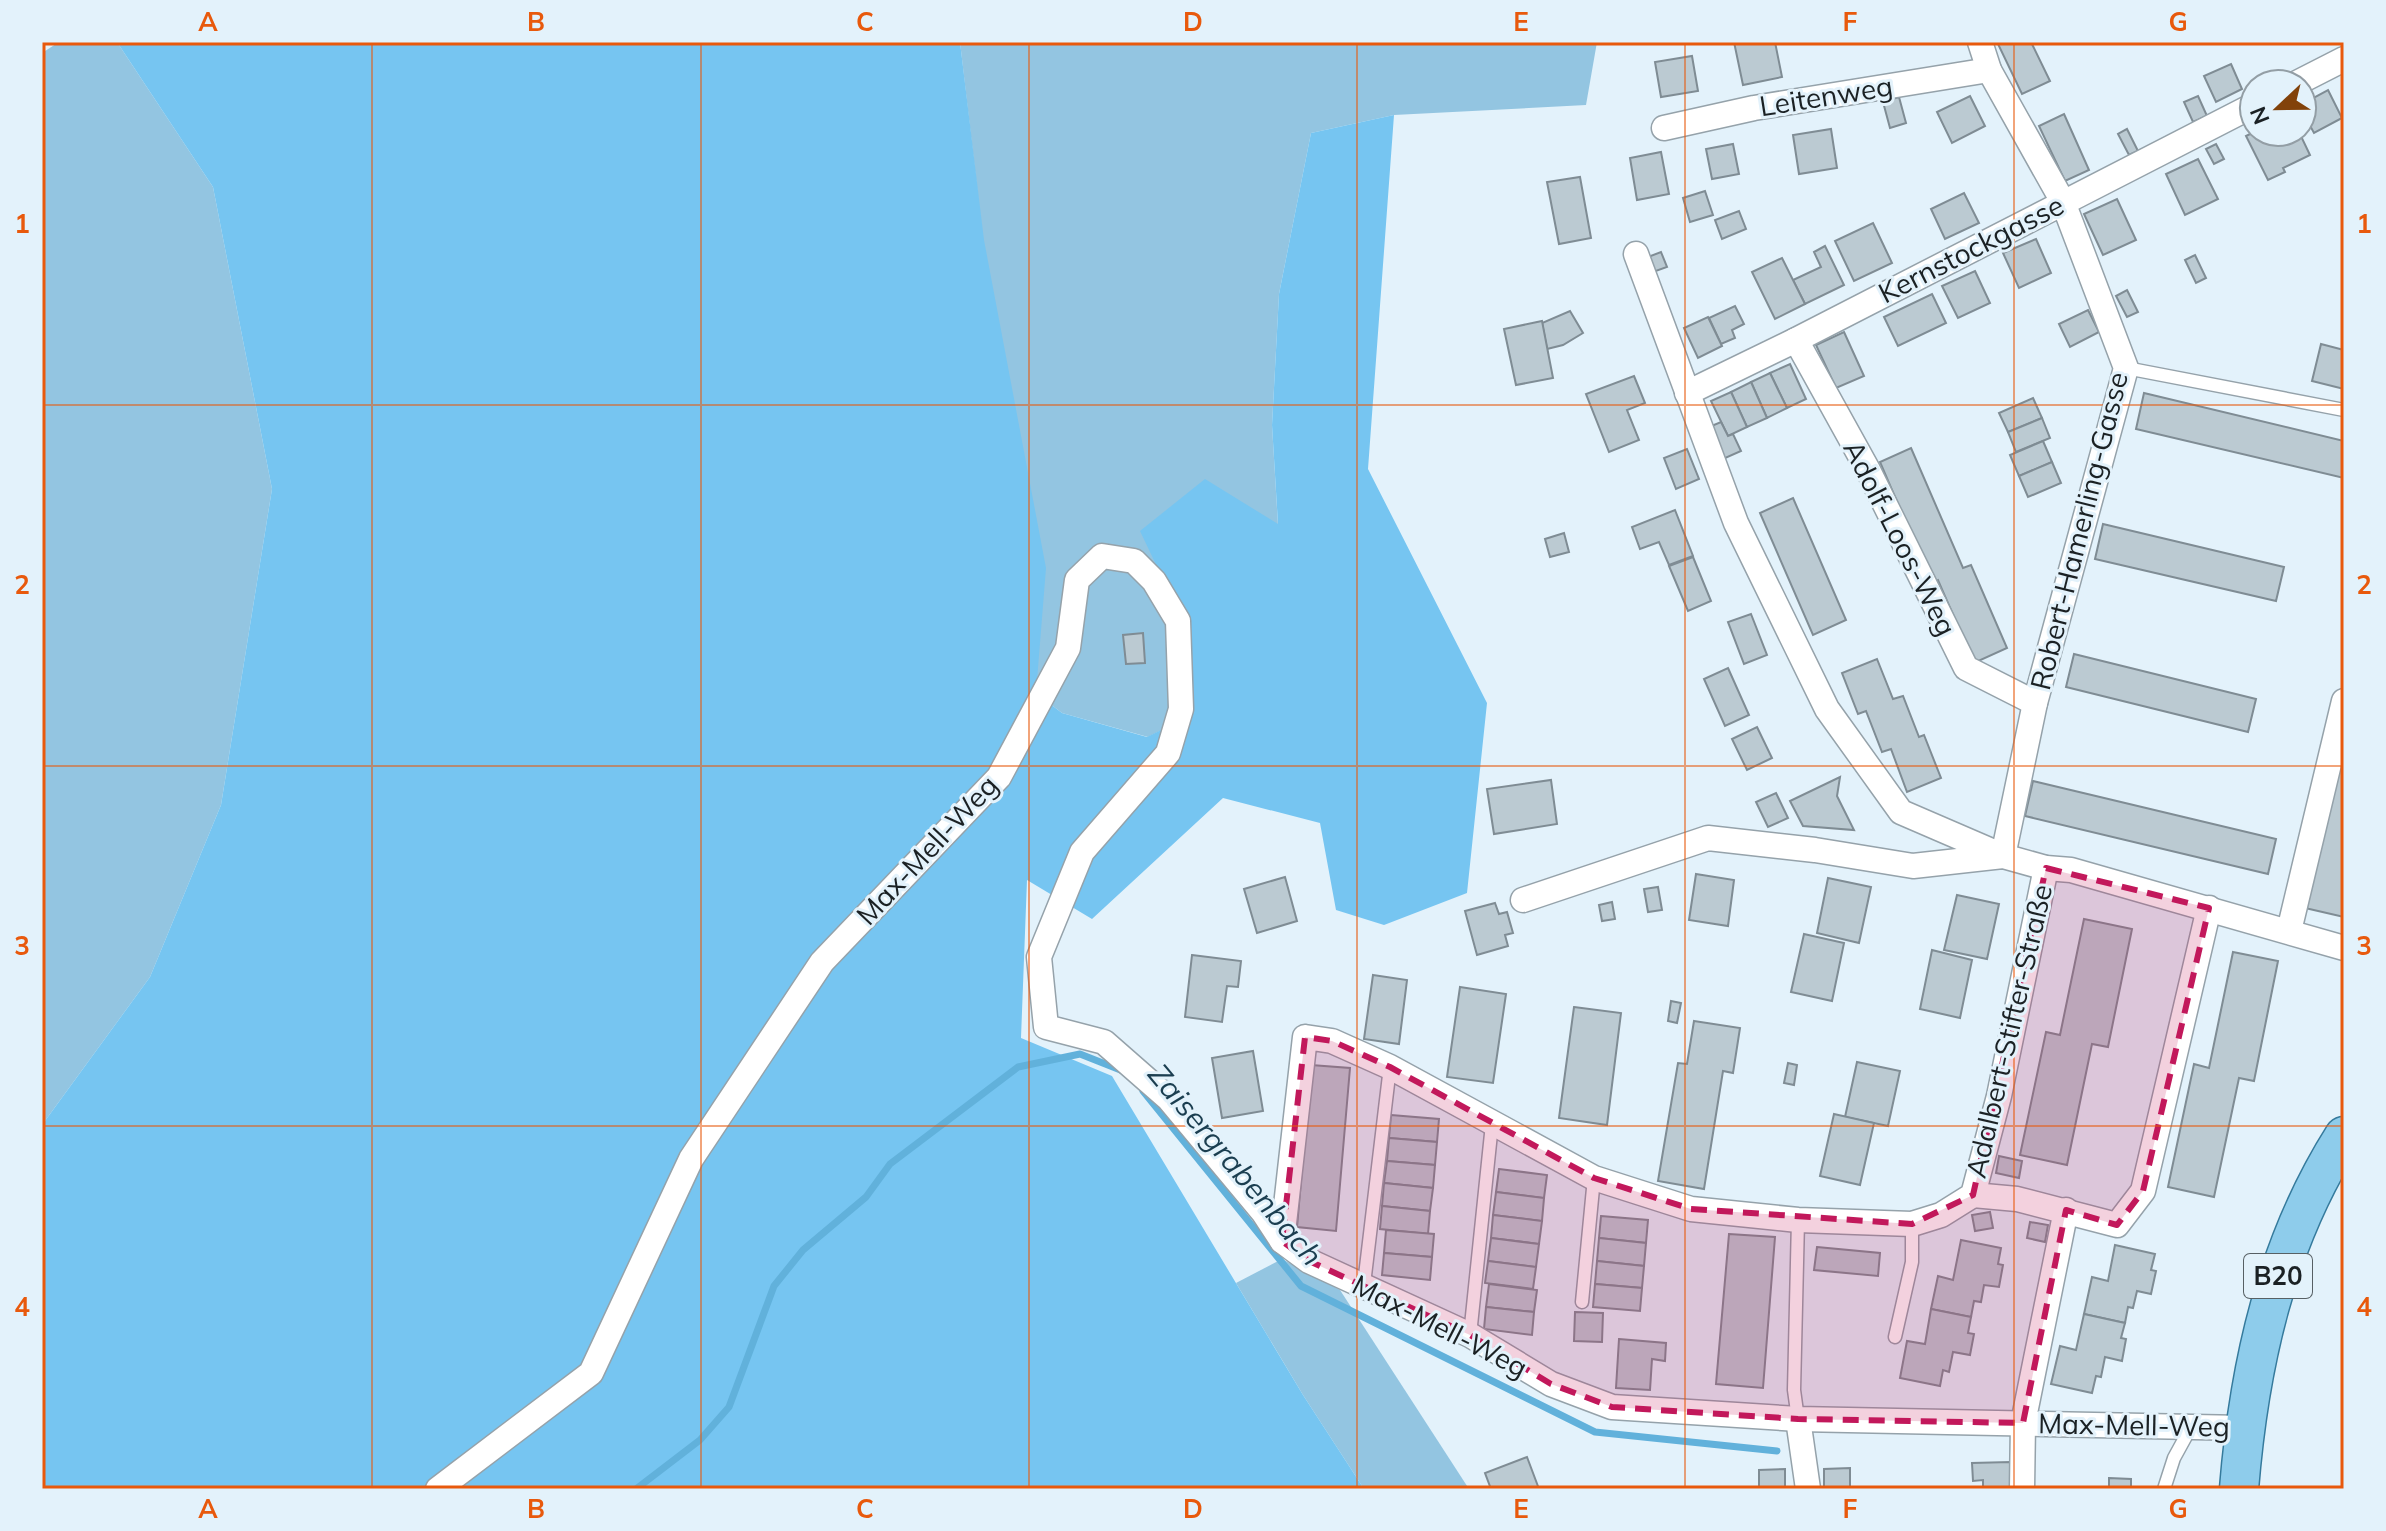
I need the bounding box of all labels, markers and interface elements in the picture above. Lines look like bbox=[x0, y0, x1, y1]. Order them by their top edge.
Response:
text: A bbox=[198, 5, 218, 38]
text: B bbox=[527, 5, 545, 38]
text: C bbox=[856, 5, 874, 38]
text: D bbox=[1183, 5, 1203, 38]
text: E bbox=[1513, 5, 1529, 38]
text: F bbox=[1843, 5, 1858, 38]
text: G bbox=[2168, 5, 2188, 38]
street label: Leitenweg bbox=[1757, 68, 1895, 123]
north arrow bbox=[2238, 68, 2318, 148]
text: N bbox=[2243, 103, 2276, 128]
street label: Kernstockgasse bbox=[1872, 187, 2069, 310]
text: 1 bbox=[14, 207, 30, 240]
text: 1 bbox=[2356, 207, 2372, 240]
street label: Robert-Hamerling-Gasse bbox=[2022, 368, 2135, 694]
street label: Adolf-Loos-Weg bbox=[1836, 434, 1965, 641]
text: 2 bbox=[14, 568, 30, 601]
text: 2 bbox=[2356, 568, 2372, 601]
street label: Max-Mell-Weg bbox=[848, 768, 1005, 932]
street label: Adalbert-Stifter-Straße bbox=[1958, 881, 2059, 1181]
text: 3 bbox=[14, 929, 30, 962]
text: 3 bbox=[2356, 929, 2372, 962]
water label: Zaisergrabenbach bbox=[1140, 1056, 1331, 1273]
road number: B20 bbox=[2244, 1254, 2312, 1298]
street label: Max-Mell-Weg bbox=[1347, 1266, 1534, 1385]
text: 4 bbox=[14, 1290, 30, 1323]
text: 4 bbox=[2356, 1290, 2372, 1323]
street label: Max-Mell-Weg bbox=[2038, 1405, 2230, 1444]
text: A bbox=[198, 1492, 218, 1525]
text: B bbox=[527, 1492, 545, 1525]
text: C bbox=[856, 1492, 874, 1525]
text: D bbox=[1183, 1492, 1203, 1525]
text: E bbox=[1513, 1492, 1529, 1525]
text: F bbox=[1843, 1492, 1858, 1525]
text: G bbox=[2168, 1492, 2188, 1525]

